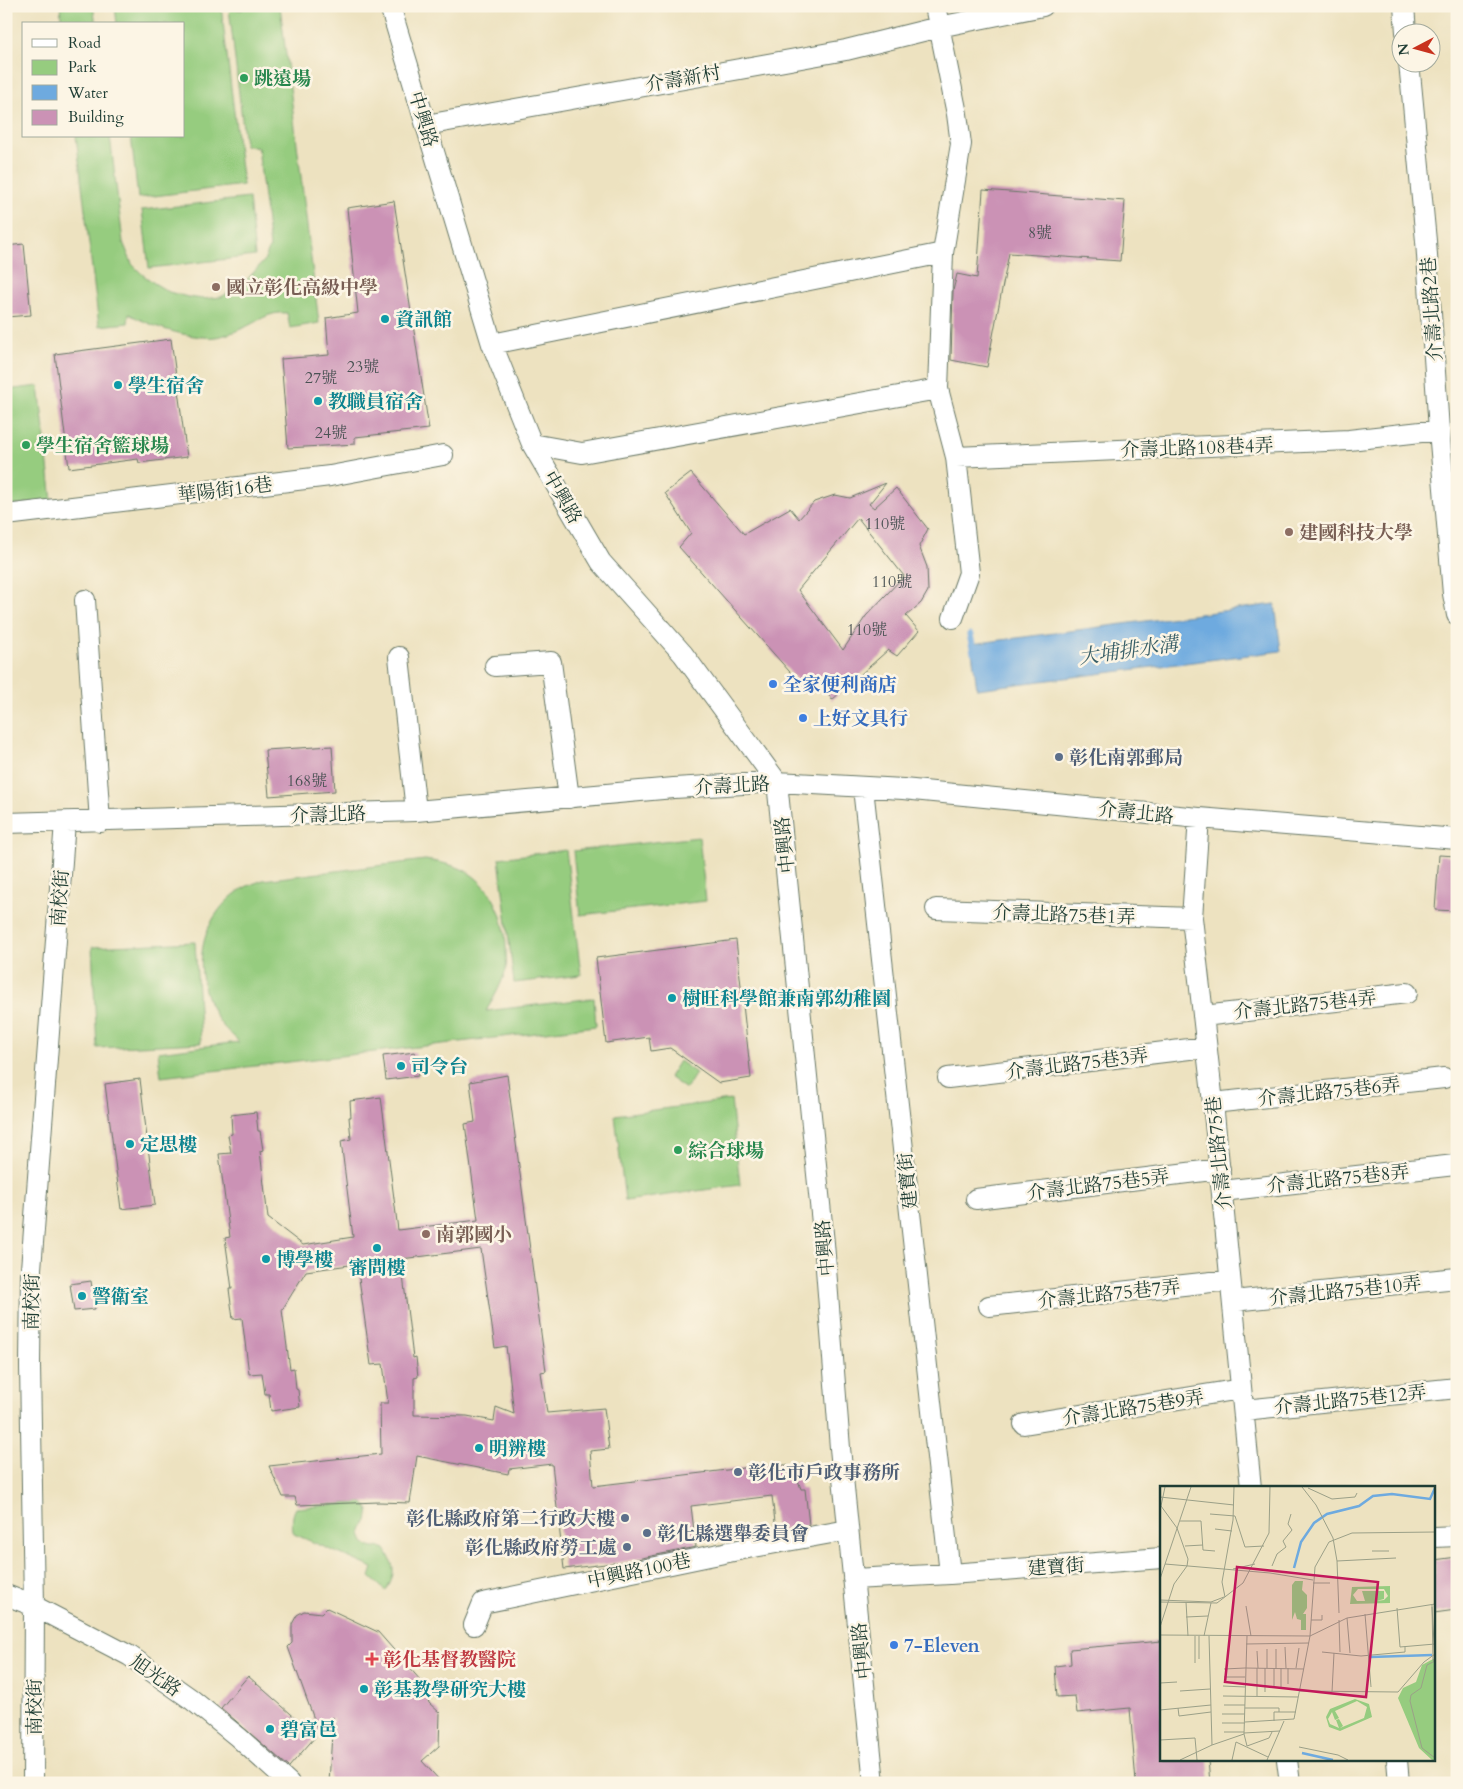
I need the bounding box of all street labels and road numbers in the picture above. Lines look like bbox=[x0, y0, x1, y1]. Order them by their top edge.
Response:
street label: 介壽新村 bbox=[643, 60, 723, 98]
street label: 中興路 bbox=[402, 88, 444, 150]
street label: 介壽北路2巷 bbox=[1415, 256, 1449, 362]
street label: 介壽北路108巷4弄 bbox=[1120, 432, 1274, 464]
street label: 中興路 bbox=[537, 466, 588, 529]
street label: 華陽街16巷 bbox=[176, 471, 274, 509]
street label: 介壽北路 bbox=[693, 771, 771, 801]
street label: 介壽北路 bbox=[1097, 796, 1175, 830]
street label: 介壽北路 bbox=[290, 801, 366, 829]
street label: 中興路 bbox=[769, 815, 801, 875]
street label: 南校街 bbox=[45, 869, 75, 927]
street label: 介壽北路75巷1弄 bbox=[992, 900, 1136, 930]
street label: 介壽北路75巷4弄 bbox=[1233, 985, 1378, 1025]
street label: 介壽北路75巷3弄 bbox=[1004, 1042, 1150, 1086]
street label: 介壽北路75巷6弄 bbox=[1257, 1072, 1402, 1112]
street label: 介壽北路75巷 bbox=[1200, 1095, 1238, 1211]
street label: 建寶街 bbox=[892, 1151, 924, 1211]
street label: 介壽北路75巷8弄 bbox=[1266, 1159, 1411, 1199]
street label: 介壽北路75巷5弄 bbox=[1025, 1163, 1171, 1207]
street label: 中興路 bbox=[810, 1218, 840, 1277]
street label: 介壽北路75巷10弄 bbox=[1268, 1270, 1423, 1312]
street label: 南校街 bbox=[19, 1273, 45, 1331]
street label: 介壽北路75巷7弄 bbox=[1037, 1274, 1182, 1314]
street label: 介壽北路75巷12弄 bbox=[1273, 1379, 1428, 1421]
street label: 介壽北路75巷9弄 bbox=[1060, 1384, 1206, 1432]
street label: 中興路100巷 bbox=[585, 1547, 693, 1595]
street label: 建寶街 bbox=[1027, 1552, 1085, 1582]
street label: 中興路 bbox=[846, 1621, 878, 1681]
street label: 旭光路 bbox=[125, 1649, 186, 1703]
street label: 南校街 bbox=[22, 1678, 48, 1736]

